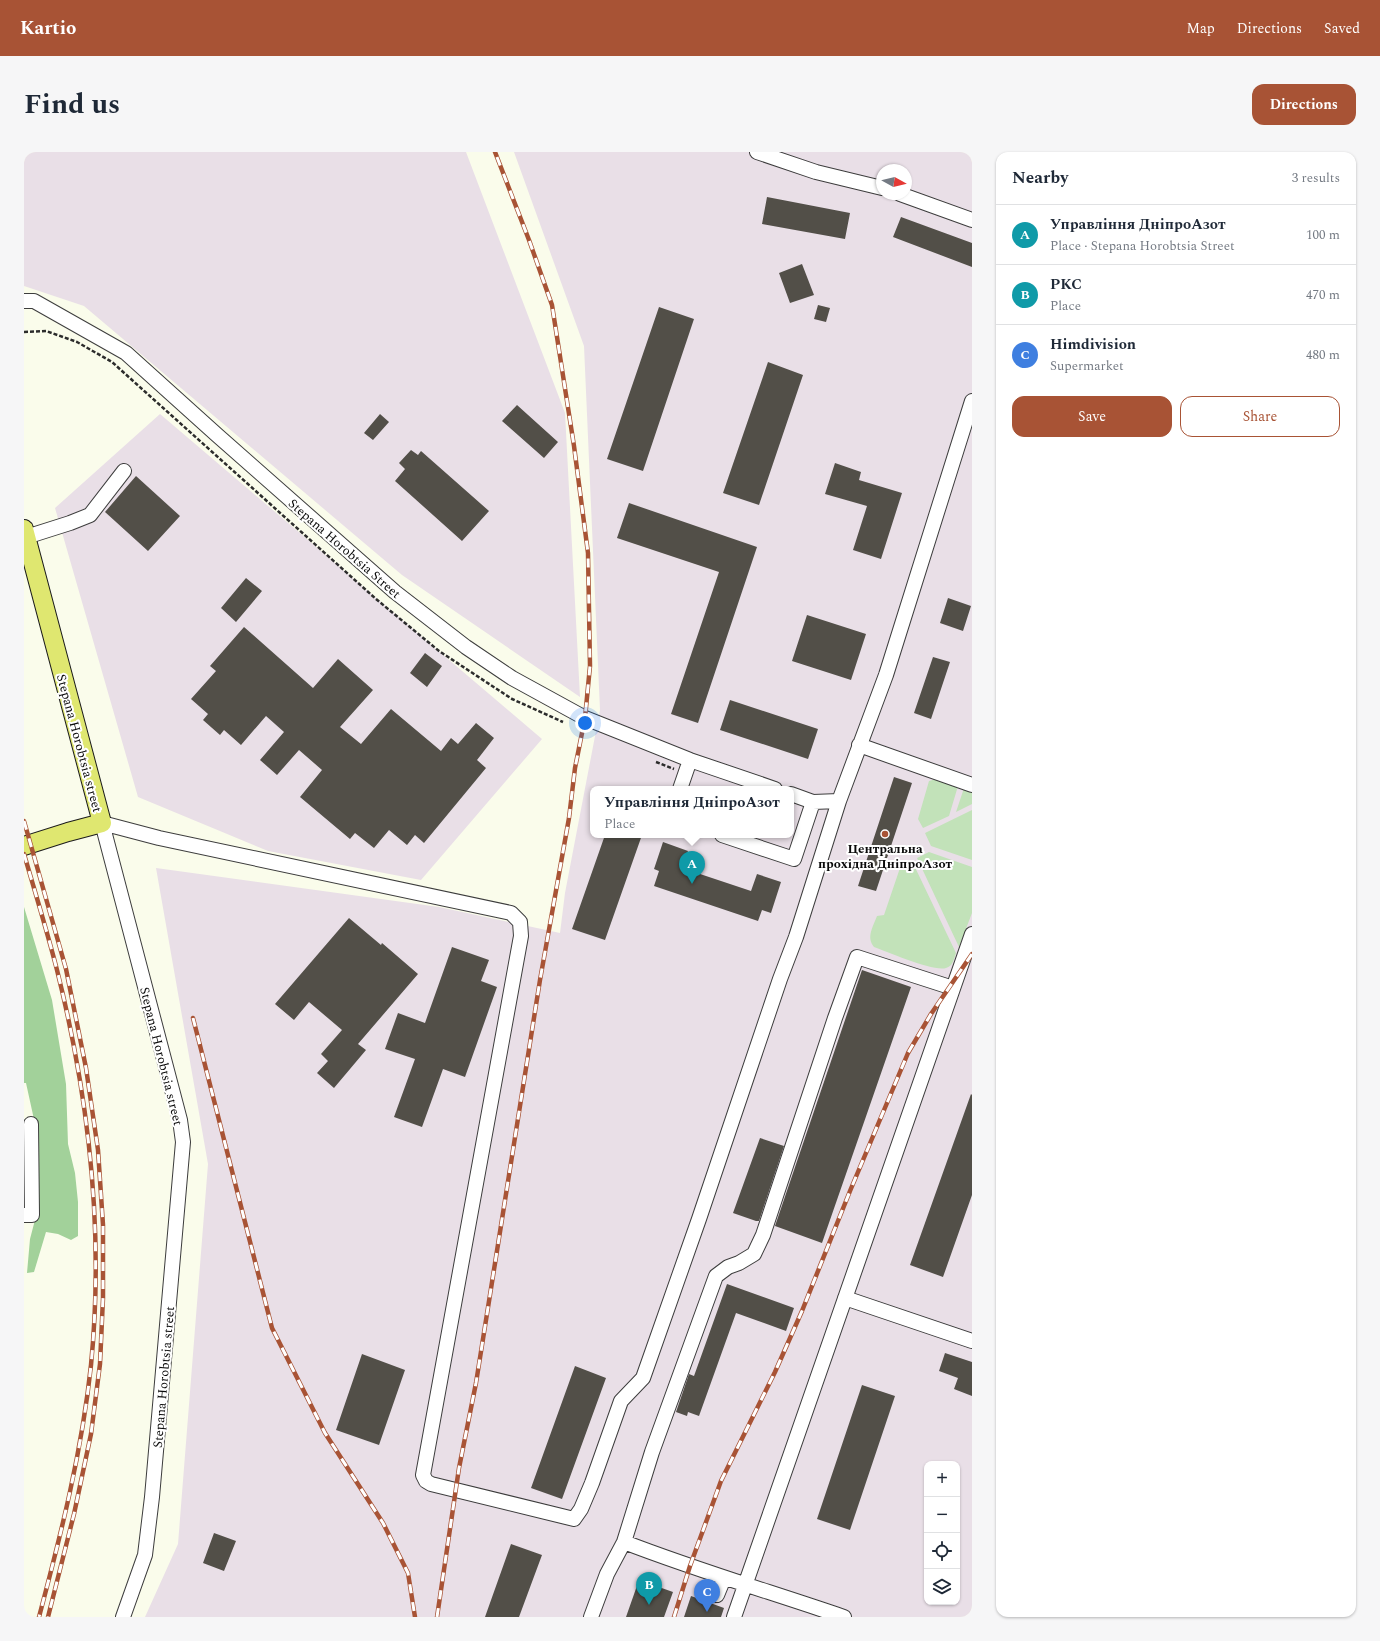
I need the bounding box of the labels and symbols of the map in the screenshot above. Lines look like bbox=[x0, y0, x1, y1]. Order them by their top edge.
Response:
north arrow bbox=[876, 164, 912, 200]
street label: Stepana Horobtsia Street bbox=[284, 494, 405, 604]
street label: Stepana Horobtsia street bbox=[51, 672, 107, 815]
your location bbox=[575, 713, 595, 733]
marker: Центральна прохідна ДніпроАзот bbox=[880, 829, 890, 839]
place label: Центральна прохідна ДніпроАзот bbox=[818, 839, 953, 874]
pin: A bbox=[679, 851, 705, 884]
street label: Stepana Horobtsia street bbox=[134, 985, 188, 1128]
street label: Stepana Horobtsia street bbox=[148, 1305, 180, 1449]
pin: B bbox=[636, 1572, 662, 1605]
pin: C bbox=[694, 1579, 720, 1612]

